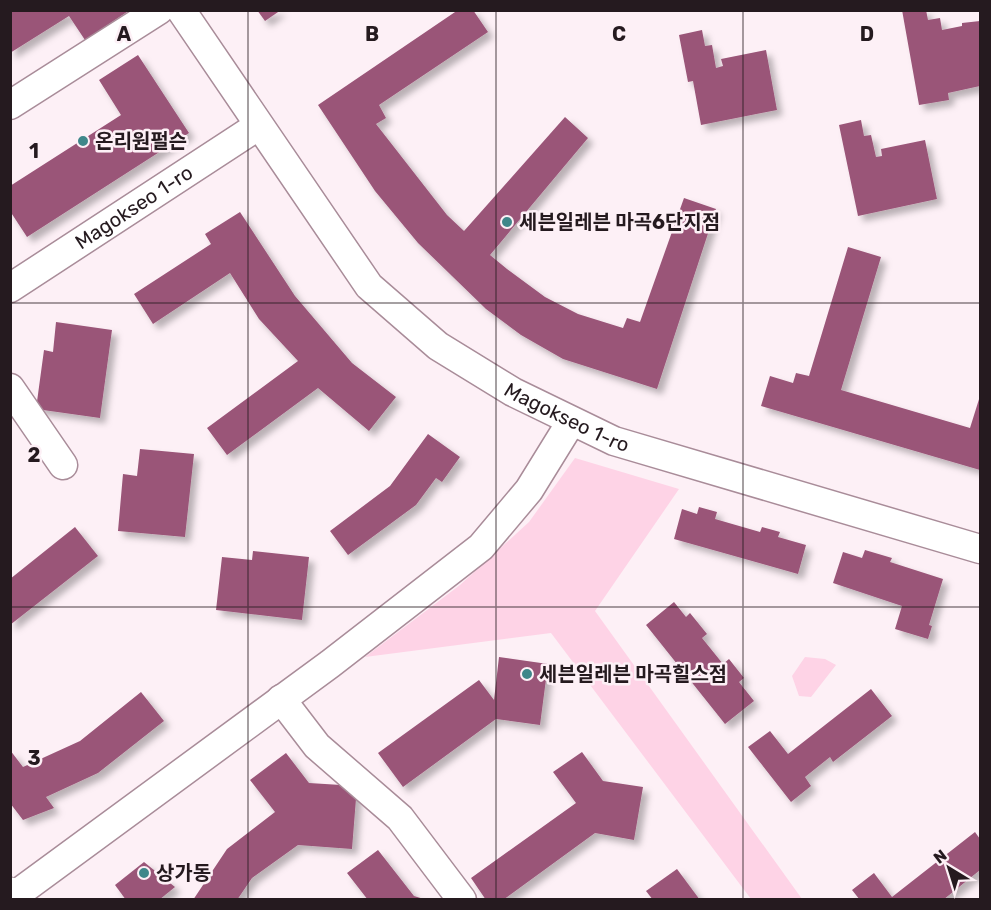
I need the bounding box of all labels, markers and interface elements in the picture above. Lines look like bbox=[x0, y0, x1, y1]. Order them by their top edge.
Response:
text: A bbox=[117, 22, 132, 46]
text: B bbox=[365, 22, 379, 46]
text: C bbox=[612, 22, 626, 46]
text: D bbox=[860, 22, 874, 46]
place label: 온리원펄슨 bbox=[95, 129, 187, 153]
marker: 온리원펄슨 bbox=[76, 134, 90, 148]
text: 1 bbox=[29, 139, 39, 163]
street label: Magokseo 1-ro bbox=[71, 160, 197, 254]
place label: 세븐일레븐 마곡6단지점 bbox=[519, 210, 720, 234]
marker: 세븐일레븐 마곡6단지점 bbox=[500, 215, 514, 229]
street label: Magokseo 1-ro bbox=[500, 378, 632, 457]
text: 2 bbox=[28, 443, 41, 467]
place label: 세븐일레븐 마곡힐스점 bbox=[539, 662, 727, 686]
marker: 세븐일레븐 마곡힐스점 bbox=[520, 667, 534, 681]
text: 3 bbox=[27, 746, 41, 770]
north arrow bbox=[919, 838, 979, 898]
text: N bbox=[930, 846, 950, 868]
place label: 상가동 bbox=[156, 861, 211, 885]
marker: 상가동 bbox=[137, 866, 151, 880]

